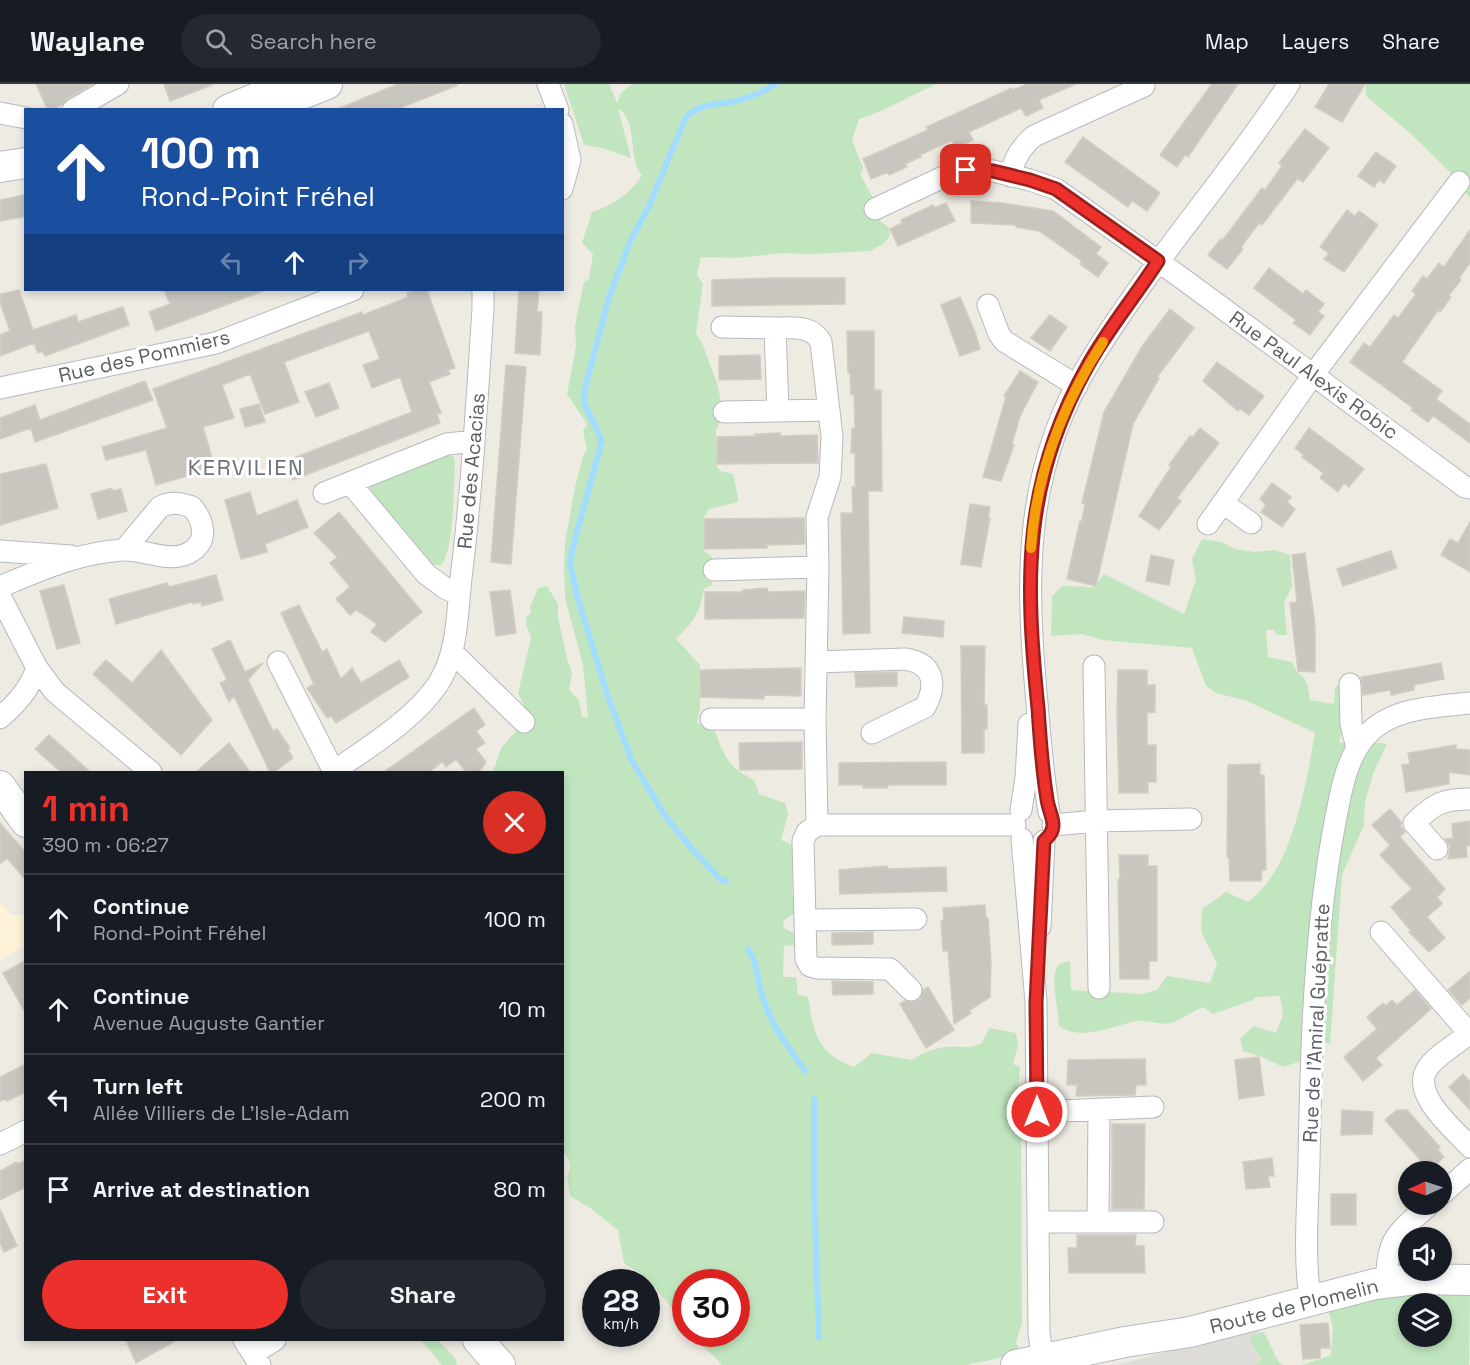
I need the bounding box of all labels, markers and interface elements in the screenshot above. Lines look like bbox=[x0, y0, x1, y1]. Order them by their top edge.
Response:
search box bbox=[181, 14, 601, 68]
text: Waylane bbox=[30, 23, 145, 59]
icon: search bbox=[202, 25, 235, 58]
text: Search here bbox=[250, 27, 377, 55]
text: Map bbox=[1205, 28, 1249, 55]
text: Layers bbox=[1282, 28, 1349, 55]
text: Share bbox=[1382, 28, 1440, 55]
text: 100 m bbox=[141, 127, 261, 180]
icon: ahead bbox=[42, 132, 120, 210]
pin bbox=[940, 144, 991, 195]
icon: arrive bbox=[949, 153, 982, 186]
text: Rond-Point Fréhel bbox=[141, 179, 375, 214]
icon: left bbox=[215, 246, 248, 279]
icon: ahead bbox=[278, 246, 311, 279]
icon: right bbox=[341, 246, 374, 279]
street label: Rue Paul Alexis Robic bbox=[1224, 305, 1404, 445]
street label: Rue des Pommiers bbox=[56, 324, 232, 388]
street label: Rue des Acacias bbox=[451, 392, 491, 550]
district label: KERVILIEN bbox=[188, 453, 304, 481]
text: 1 min bbox=[42, 786, 130, 832]
button: close bbox=[483, 791, 546, 854]
text: 390 m · 06:27 bbox=[42, 832, 169, 858]
text: Continue bbox=[93, 892, 189, 920]
icon: ahead bbox=[42, 903, 75, 936]
street label: Rue de l'Amiral Guépratte bbox=[1297, 903, 1335, 1143]
text: 100 m bbox=[484, 905, 546, 933]
text: Rond-Point Fréhel bbox=[93, 920, 266, 946]
text: Continue bbox=[93, 982, 189, 1010]
icon: ahead bbox=[42, 993, 75, 1026]
text: 10 m bbox=[498, 995, 546, 1023]
text: Avenue Auguste Gantier bbox=[93, 1010, 325, 1036]
text: Turn left bbox=[93, 1072, 183, 1100]
position arrow bbox=[1005, 1080, 1069, 1144]
icon: left bbox=[42, 1083, 75, 1116]
text: 200 m bbox=[480, 1085, 546, 1113]
text: Allée Villiers de L'Isle-Adam bbox=[93, 1100, 350, 1126]
north arrow bbox=[1398, 1161, 1452, 1215]
map controls bbox=[1398, 1161, 1452, 1347]
icon: arrive bbox=[42, 1173, 75, 1206]
text: Arrive at destination bbox=[93, 1175, 310, 1203]
text: 80 m bbox=[494, 1175, 546, 1203]
button: sound bbox=[1398, 1227, 1452, 1281]
button: Exit bbox=[42, 1260, 288, 1329]
button: Share bbox=[300, 1260, 546, 1329]
speed limit sign: 30 bbox=[672, 1269, 750, 1347]
street label: Route de Plomelin bbox=[1207, 1272, 1381, 1340]
text: 28 bbox=[603, 1281, 639, 1320]
button: layers bbox=[1398, 1293, 1452, 1347]
text: km/h bbox=[603, 1314, 639, 1333]

